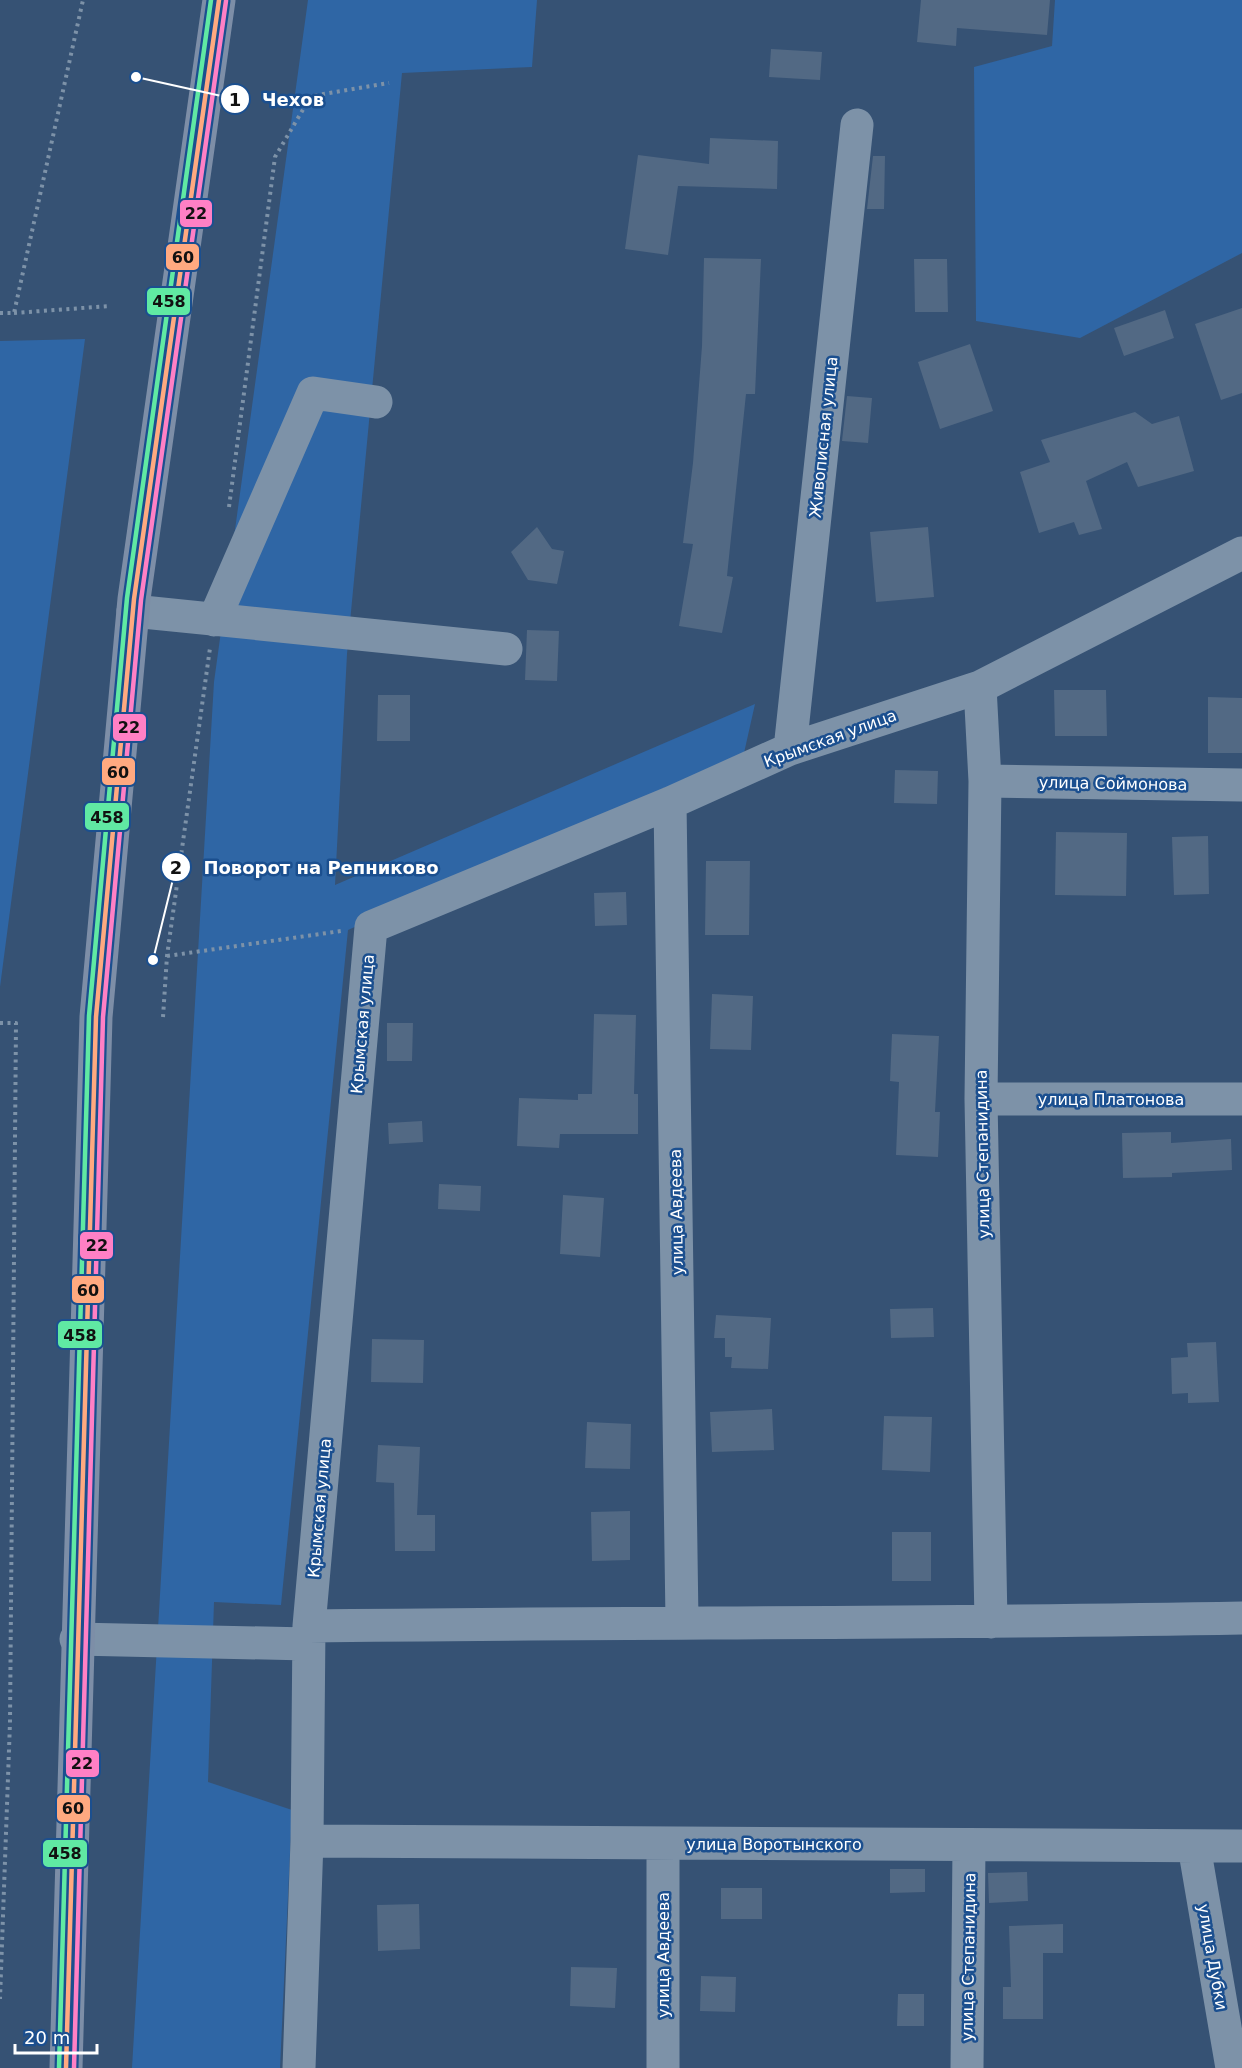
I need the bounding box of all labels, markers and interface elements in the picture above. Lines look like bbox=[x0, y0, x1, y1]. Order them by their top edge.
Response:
callout: Чехов bbox=[220, 81, 336, 117]
text: 1 bbox=[229, 89, 241, 110]
text: Чехов bbox=[262, 89, 324, 110]
line badge: 22 bbox=[179, 199, 213, 228]
text: 22 bbox=[185, 204, 207, 223]
line badge: 60 bbox=[165, 243, 200, 271]
text: 60 bbox=[172, 248, 194, 267]
line badge: 458 bbox=[146, 287, 191, 316]
text: 458 bbox=[152, 292, 186, 311]
street label: Живописная улица bbox=[806, 355, 841, 519]
street label: Крымская улица bbox=[761, 706, 899, 771]
line badge: 22 bbox=[112, 713, 147, 742]
text: 22 bbox=[118, 718, 140, 737]
line badge: 60 bbox=[101, 757, 136, 786]
text: 60 bbox=[107, 763, 129, 782]
street label: улица Соймонова bbox=[1039, 773, 1187, 794]
line badge: 458 bbox=[84, 802, 130, 831]
text: 458 bbox=[90, 808, 124, 827]
callout: Поворот на Репниково bbox=[161, 849, 450, 885]
text: 2 bbox=[170, 857, 182, 878]
text: Поворот на Репниково bbox=[203, 857, 439, 878]
street label: Крымская улица bbox=[347, 953, 378, 1095]
street label: улица Степанидина bbox=[972, 1069, 993, 1239]
street label: улица Платонова bbox=[1038, 1090, 1184, 1109]
street label: улица Авдеева bbox=[666, 1149, 687, 1275]
line badge: 22 bbox=[79, 1231, 114, 1260]
text: 22 bbox=[86, 1236, 108, 1255]
line badge: 60 bbox=[71, 1275, 105, 1304]
text: 60 bbox=[77, 1281, 99, 1300]
line badge: 458 bbox=[57, 1320, 103, 1349]
text: 458 bbox=[63, 1326, 97, 1345]
street label: Крымская улица bbox=[304, 1437, 335, 1579]
line badge: 22 bbox=[65, 1749, 100, 1778]
text: 22 bbox=[71, 1754, 93, 1773]
line badge: 60 bbox=[56, 1794, 91, 1823]
text: 60 bbox=[62, 1799, 84, 1818]
street label: улица Воротынского bbox=[686, 1835, 862, 1854]
line badge: 458 bbox=[42, 1839, 88, 1868]
text: 458 bbox=[48, 1844, 82, 1863]
street label: улица Степанидина bbox=[958, 1872, 979, 2042]
street label: улица Авдеева bbox=[654, 1892, 673, 2018]
street label: улица Дубки bbox=[1194, 1902, 1231, 2012]
scale bar bbox=[15, 2017, 98, 2055]
text: 20 m bbox=[24, 2027, 70, 2048]

